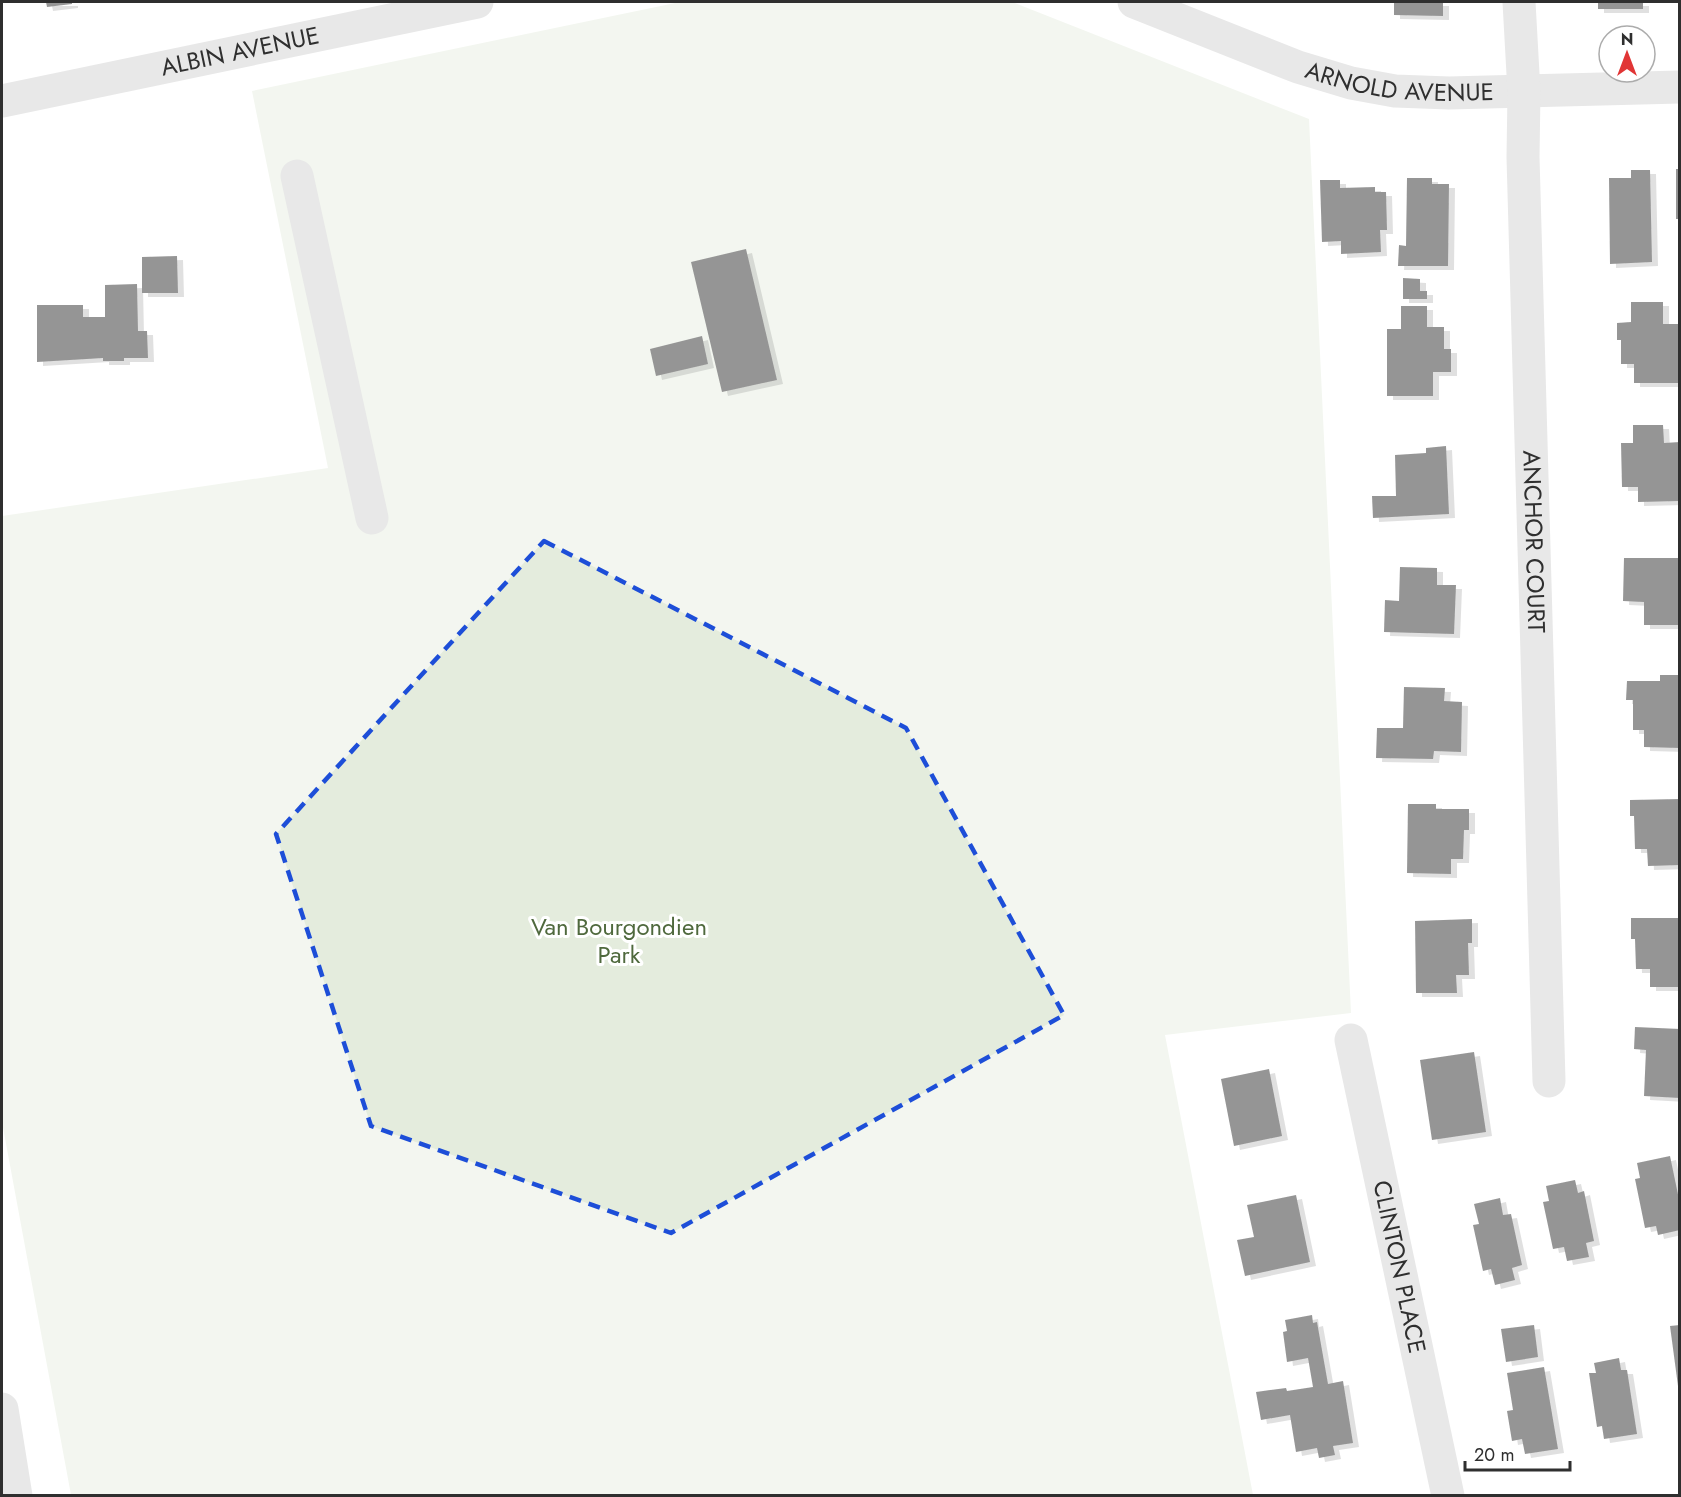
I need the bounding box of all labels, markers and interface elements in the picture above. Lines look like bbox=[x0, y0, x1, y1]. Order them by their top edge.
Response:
street label: ALBIN AVENUE bbox=[157, 17, 322, 84]
north arrow bbox=[1597, 24, 1657, 84]
text: N bbox=[1621, 28, 1633, 51]
street label: ARNOLD AVENUE bbox=[1301, 52, 1494, 110]
street label: ANCHOR COURT bbox=[1514, 450, 1554, 634]
park label: Van Bourgondien Park bbox=[531, 909, 707, 972]
street label: CLINTON PLACE bbox=[1364, 1177, 1435, 1357]
scale bar bbox=[1465, 1434, 1570, 1472]
text: 20 m bbox=[1474, 1442, 1514, 1468]

